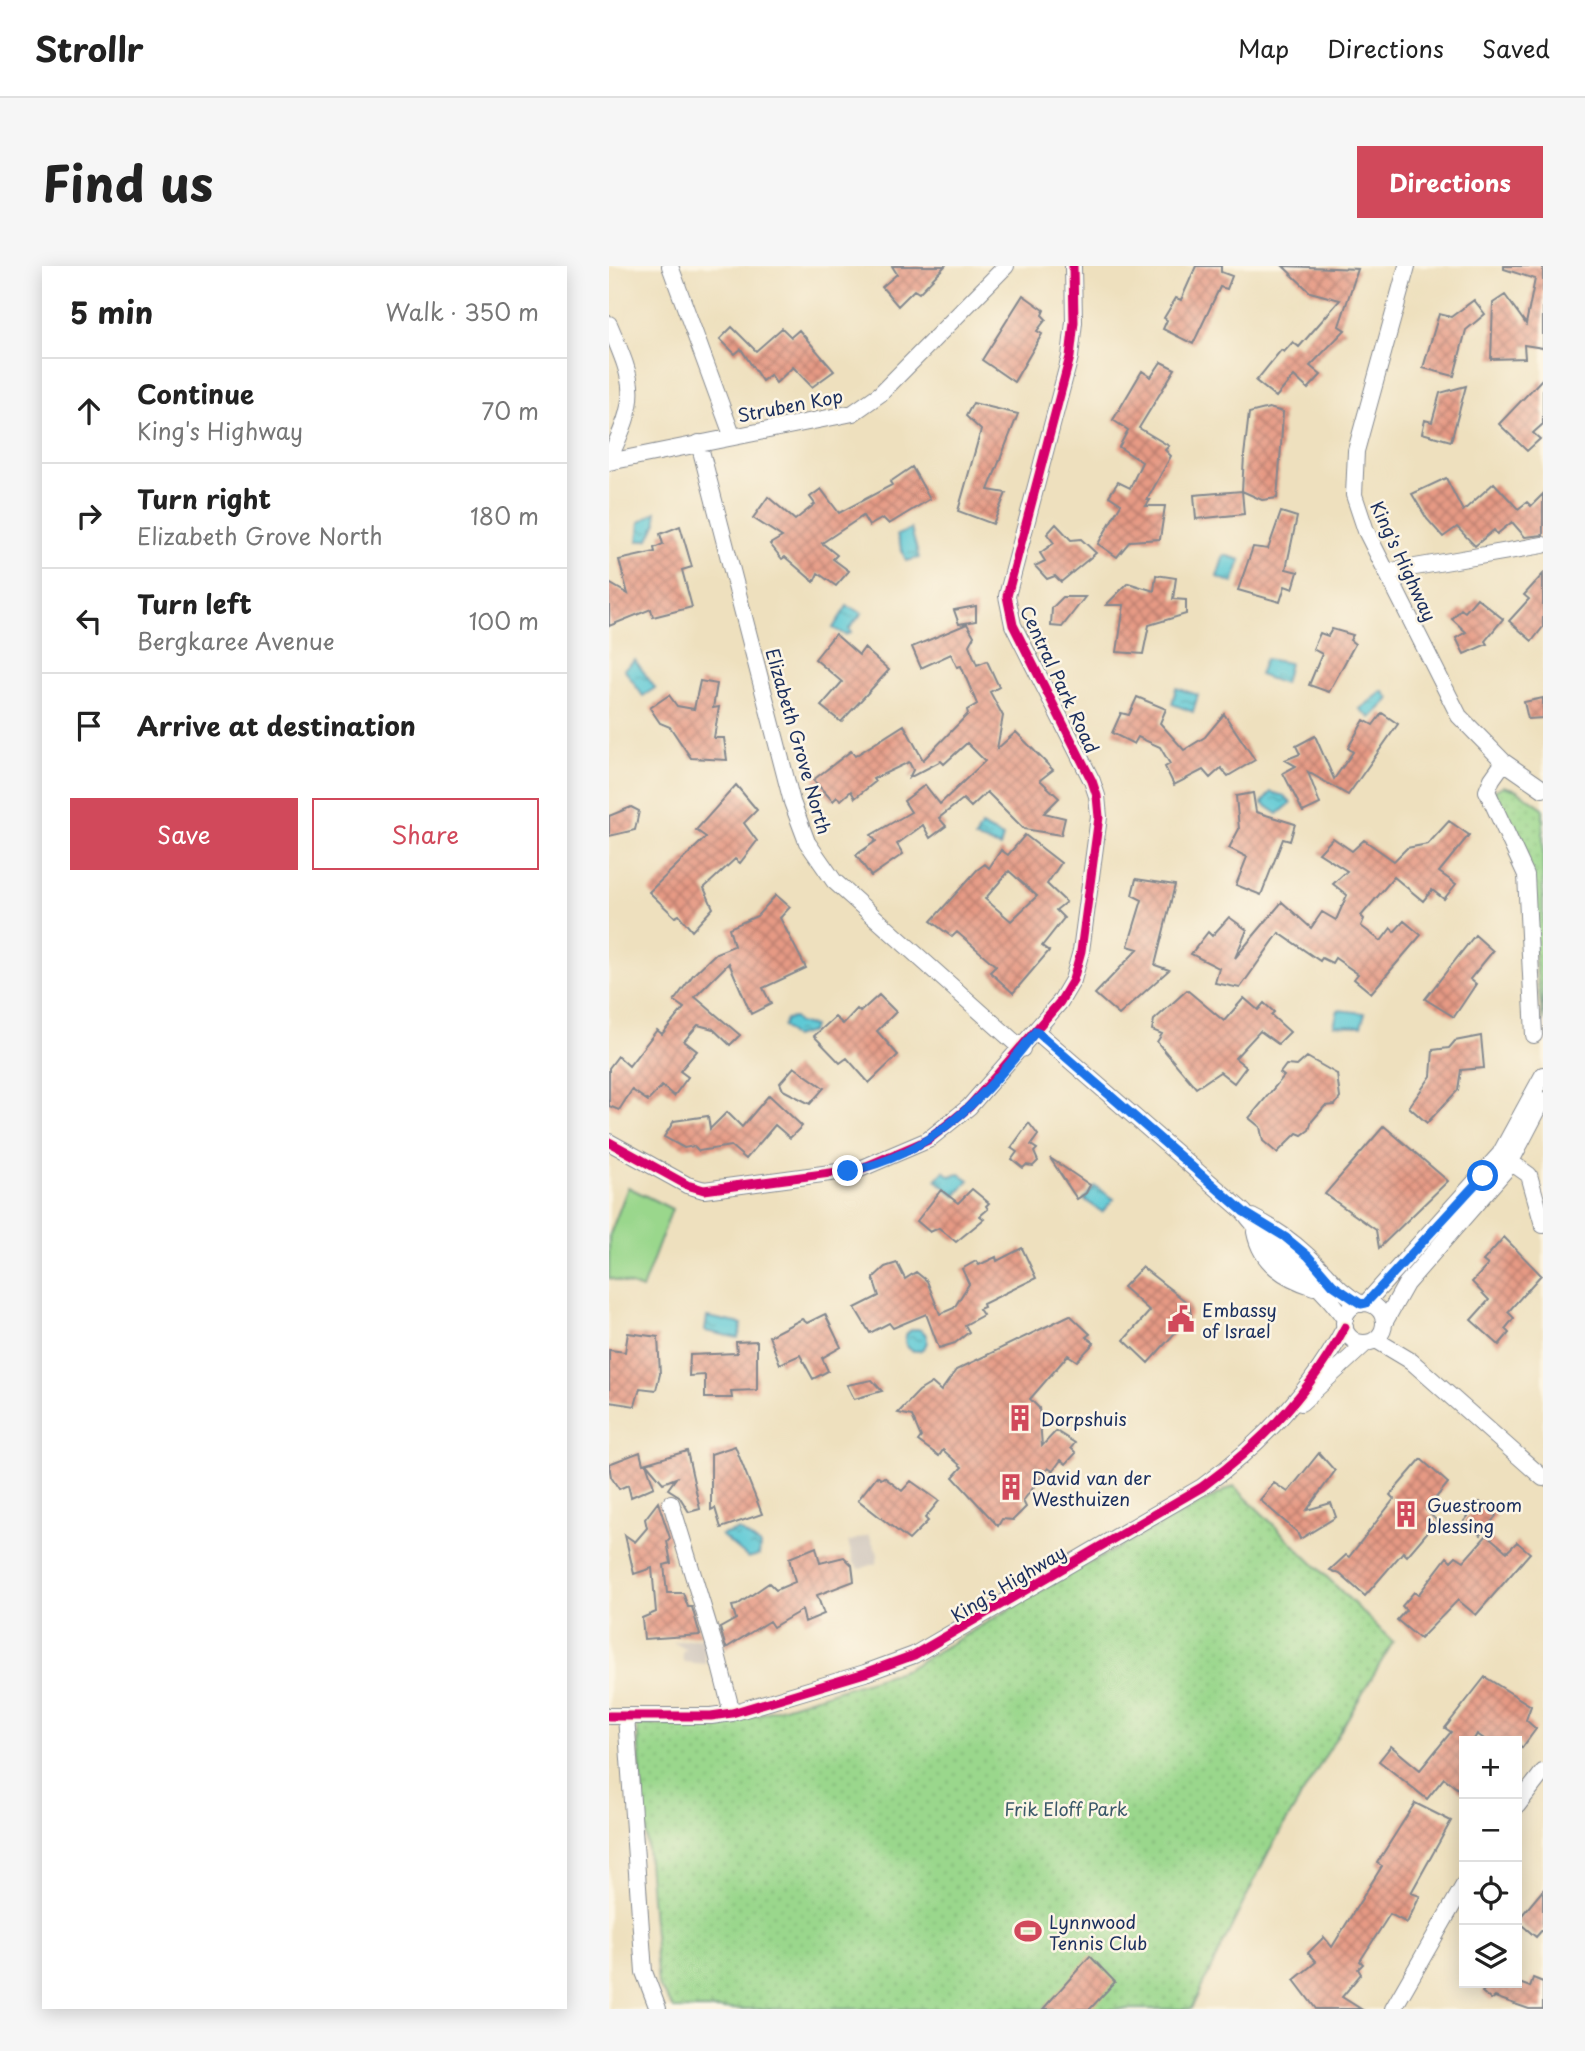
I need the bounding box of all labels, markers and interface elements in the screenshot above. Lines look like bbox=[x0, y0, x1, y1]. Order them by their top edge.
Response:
text: Strollr bbox=[35, 23, 144, 73]
text: Map bbox=[1238, 30, 1289, 66]
text: Directions bbox=[1327, 30, 1444, 66]
text: Saved bbox=[1482, 30, 1550, 66]
text: Find us bbox=[42, 145, 213, 219]
button: Directions bbox=[1357, 146, 1543, 218]
text: 5 min bbox=[70, 289, 153, 334]
text: Walk · 350 m bbox=[386, 294, 539, 329]
text: Continue bbox=[137, 374, 254, 413]
street label: Struben Kop bbox=[735, 382, 845, 428]
icon: ahead bbox=[70, 392, 108, 430]
text: 70 m bbox=[481, 393, 539, 428]
text: King's Highway bbox=[137, 413, 303, 448]
text: Turn right bbox=[137, 479, 271, 518]
street label: King's Highway bbox=[1364, 496, 1444, 626]
icon: right bbox=[70, 497, 108, 535]
text: 180 m bbox=[470, 498, 539, 533]
text: Elizabeth Grove North bbox=[137, 518, 383, 553]
text: Turn left bbox=[137, 584, 252, 623]
street label: Central Park Road bbox=[1014, 601, 1106, 757]
icon: left bbox=[70, 602, 108, 640]
text: 100 m bbox=[469, 603, 539, 638]
text: Bergkaree Avenue bbox=[137, 623, 334, 658]
street label: Elizabeth Grove North bbox=[760, 645, 838, 837]
text: Arrive at destination bbox=[137, 706, 416, 745]
icon: arrive bbox=[70, 707, 108, 745]
button: Save bbox=[70, 798, 298, 870]
button: Share bbox=[312, 798, 539, 870]
route end bbox=[832, 1155, 863, 1186]
route start bbox=[1467, 1160, 1498, 1191]
place label: Embassy of Israel bbox=[1202, 1296, 1277, 1344]
public building icon: Embassy of Israel bbox=[1166, 1304, 1196, 1334]
building icon: Dorpshuis bbox=[1005, 1403, 1035, 1433]
place label: Dorpshuis bbox=[1041, 1405, 1127, 1432]
place label: David van der Westhuizen bbox=[1032, 1464, 1152, 1512]
building icon: David van der Westhuizen bbox=[996, 1472, 1026, 1502]
place label: Guestroom blessing bbox=[1427, 1491, 1522, 1539]
building icon: Guestroom blessing bbox=[1391, 1499, 1421, 1529]
street label: King's Highway bbox=[945, 1538, 1071, 1628]
map controls bbox=[1459, 1736, 1522, 1988]
button: + bbox=[1459, 1736, 1522, 1799]
park label: Frik Eloff Park bbox=[1004, 1795, 1128, 1822]
button: − bbox=[1459, 1799, 1522, 1862]
button: locate bbox=[1459, 1862, 1522, 1925]
place label: Lynnwood Tennis Club bbox=[1049, 1908, 1147, 1956]
sports icon: Lynnwood Tennis Club bbox=[1013, 1916, 1043, 1946]
button: layers bbox=[1459, 1925, 1522, 1988]

